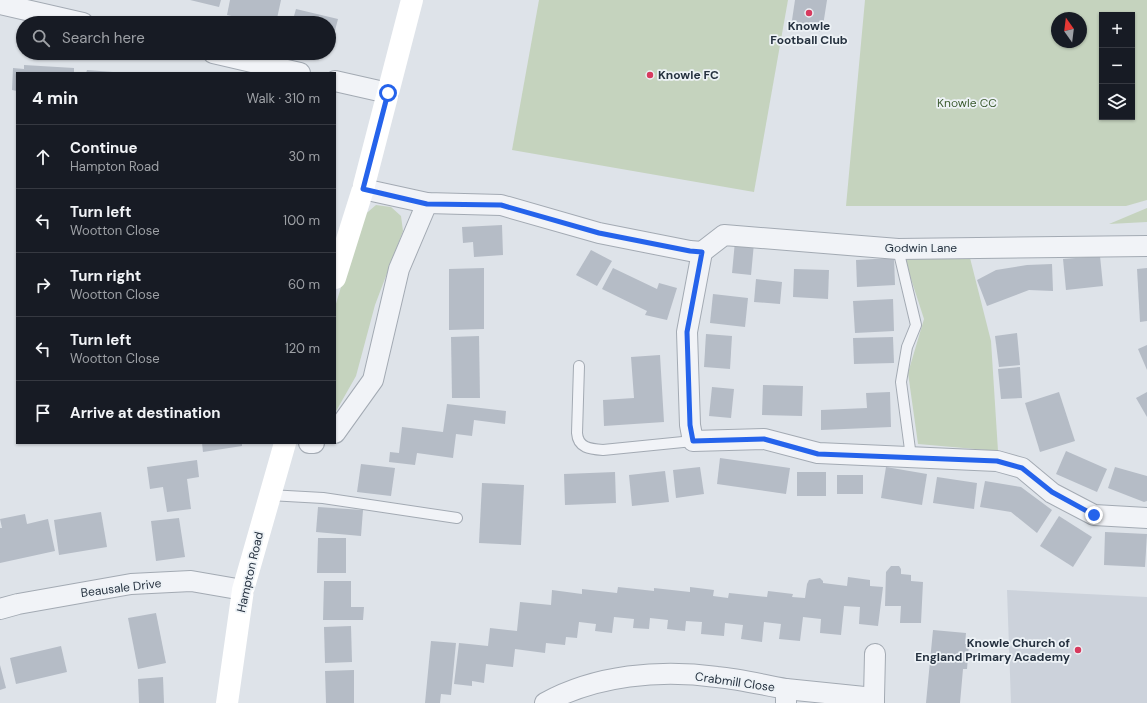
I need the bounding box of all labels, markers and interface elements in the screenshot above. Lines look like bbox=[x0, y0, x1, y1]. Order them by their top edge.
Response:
marker: Knowle Football Club bbox=[804, 8, 814, 18]
north arrow bbox=[1051, 12, 1087, 48]
map controls bbox=[1099, 12, 1135, 120]
button: + bbox=[1099, 12, 1135, 48]
search box bbox=[16, 16, 336, 60]
place label: Knowle Football Club bbox=[770, 18, 848, 48]
icon: search bbox=[30, 27, 52, 49]
text: Search here bbox=[62, 28, 145, 48]
button: − bbox=[1099, 48, 1135, 84]
place label: Knowle FC bbox=[658, 67, 719, 83]
marker: Knowle FC bbox=[645, 70, 655, 80]
route start bbox=[379, 84, 397, 102]
button: layers bbox=[1099, 84, 1135, 120]
text: 4 min bbox=[32, 87, 78, 109]
text: Walk · 310 m bbox=[247, 90, 320, 107]
park label: Knowle CC bbox=[937, 95, 997, 111]
text: Continue bbox=[70, 138, 138, 158]
icon: ahead bbox=[32, 146, 54, 168]
text: 30 m bbox=[288, 148, 320, 165]
text: Hampton Road bbox=[70, 158, 159, 175]
text: Turn left bbox=[70, 202, 131, 222]
icon: left bbox=[32, 210, 54, 232]
text: 100 m bbox=[283, 212, 320, 229]
text: Wootton Close bbox=[70, 222, 160, 239]
street label: Godwin Lane bbox=[885, 240, 957, 256]
text: Turn right bbox=[70, 266, 141, 286]
icon: right bbox=[32, 274, 54, 296]
text: 60 m bbox=[288, 276, 320, 293]
text: Wootton Close bbox=[70, 286, 160, 303]
text: Turn left bbox=[70, 330, 131, 350]
icon: left bbox=[32, 338, 54, 360]
text: 120 m bbox=[285, 340, 320, 357]
text: Wootton Close bbox=[70, 350, 160, 367]
icon: arrive bbox=[32, 402, 54, 424]
text: Arrive at destination bbox=[70, 403, 221, 423]
route end bbox=[1085, 506, 1103, 524]
street label: Hampton Road bbox=[233, 530, 267, 614]
street label: Beausale Drive bbox=[80, 575, 162, 601]
place label: Knowle Church of England Primary Academy bbox=[915, 635, 1071, 665]
marker: Knowle Church of England Primary Academy bbox=[1073, 645, 1083, 655]
street label: Crabmill Close bbox=[694, 668, 776, 696]

